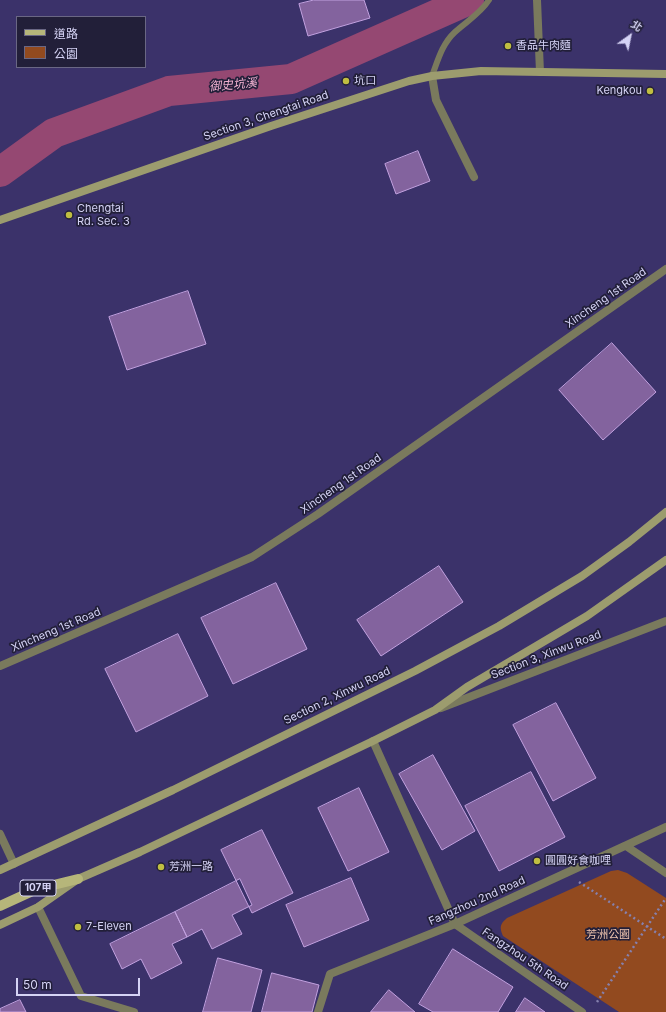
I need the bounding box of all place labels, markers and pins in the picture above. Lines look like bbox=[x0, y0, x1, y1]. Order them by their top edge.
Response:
place label: 香品牛肉麵 bbox=[516, 39, 571, 53]
marker: 香品牛肉麵 bbox=[503, 41, 513, 51]
place label: 坑口 bbox=[354, 74, 376, 88]
marker: 坑口 bbox=[341, 76, 351, 86]
place label: Kengkou bbox=[596, 84, 642, 98]
marker: Kengkou bbox=[645, 86, 655, 96]
place label: Chengtai Rd. Sec. 3 bbox=[77, 202, 130, 228]
marker: Chengtai Rd. Sec. 3 bbox=[64, 210, 74, 220]
place label: 圓圓好食咖哩 bbox=[545, 854, 611, 868]
marker: 圓圓好食咖哩 bbox=[532, 856, 542, 866]
place label: 芳洲一路 bbox=[169, 860, 213, 874]
marker: 芳洲一路 bbox=[156, 862, 166, 872]
place label: 7-Eleven bbox=[86, 920, 132, 934]
marker: 7-Eleven bbox=[73, 922, 83, 932]

